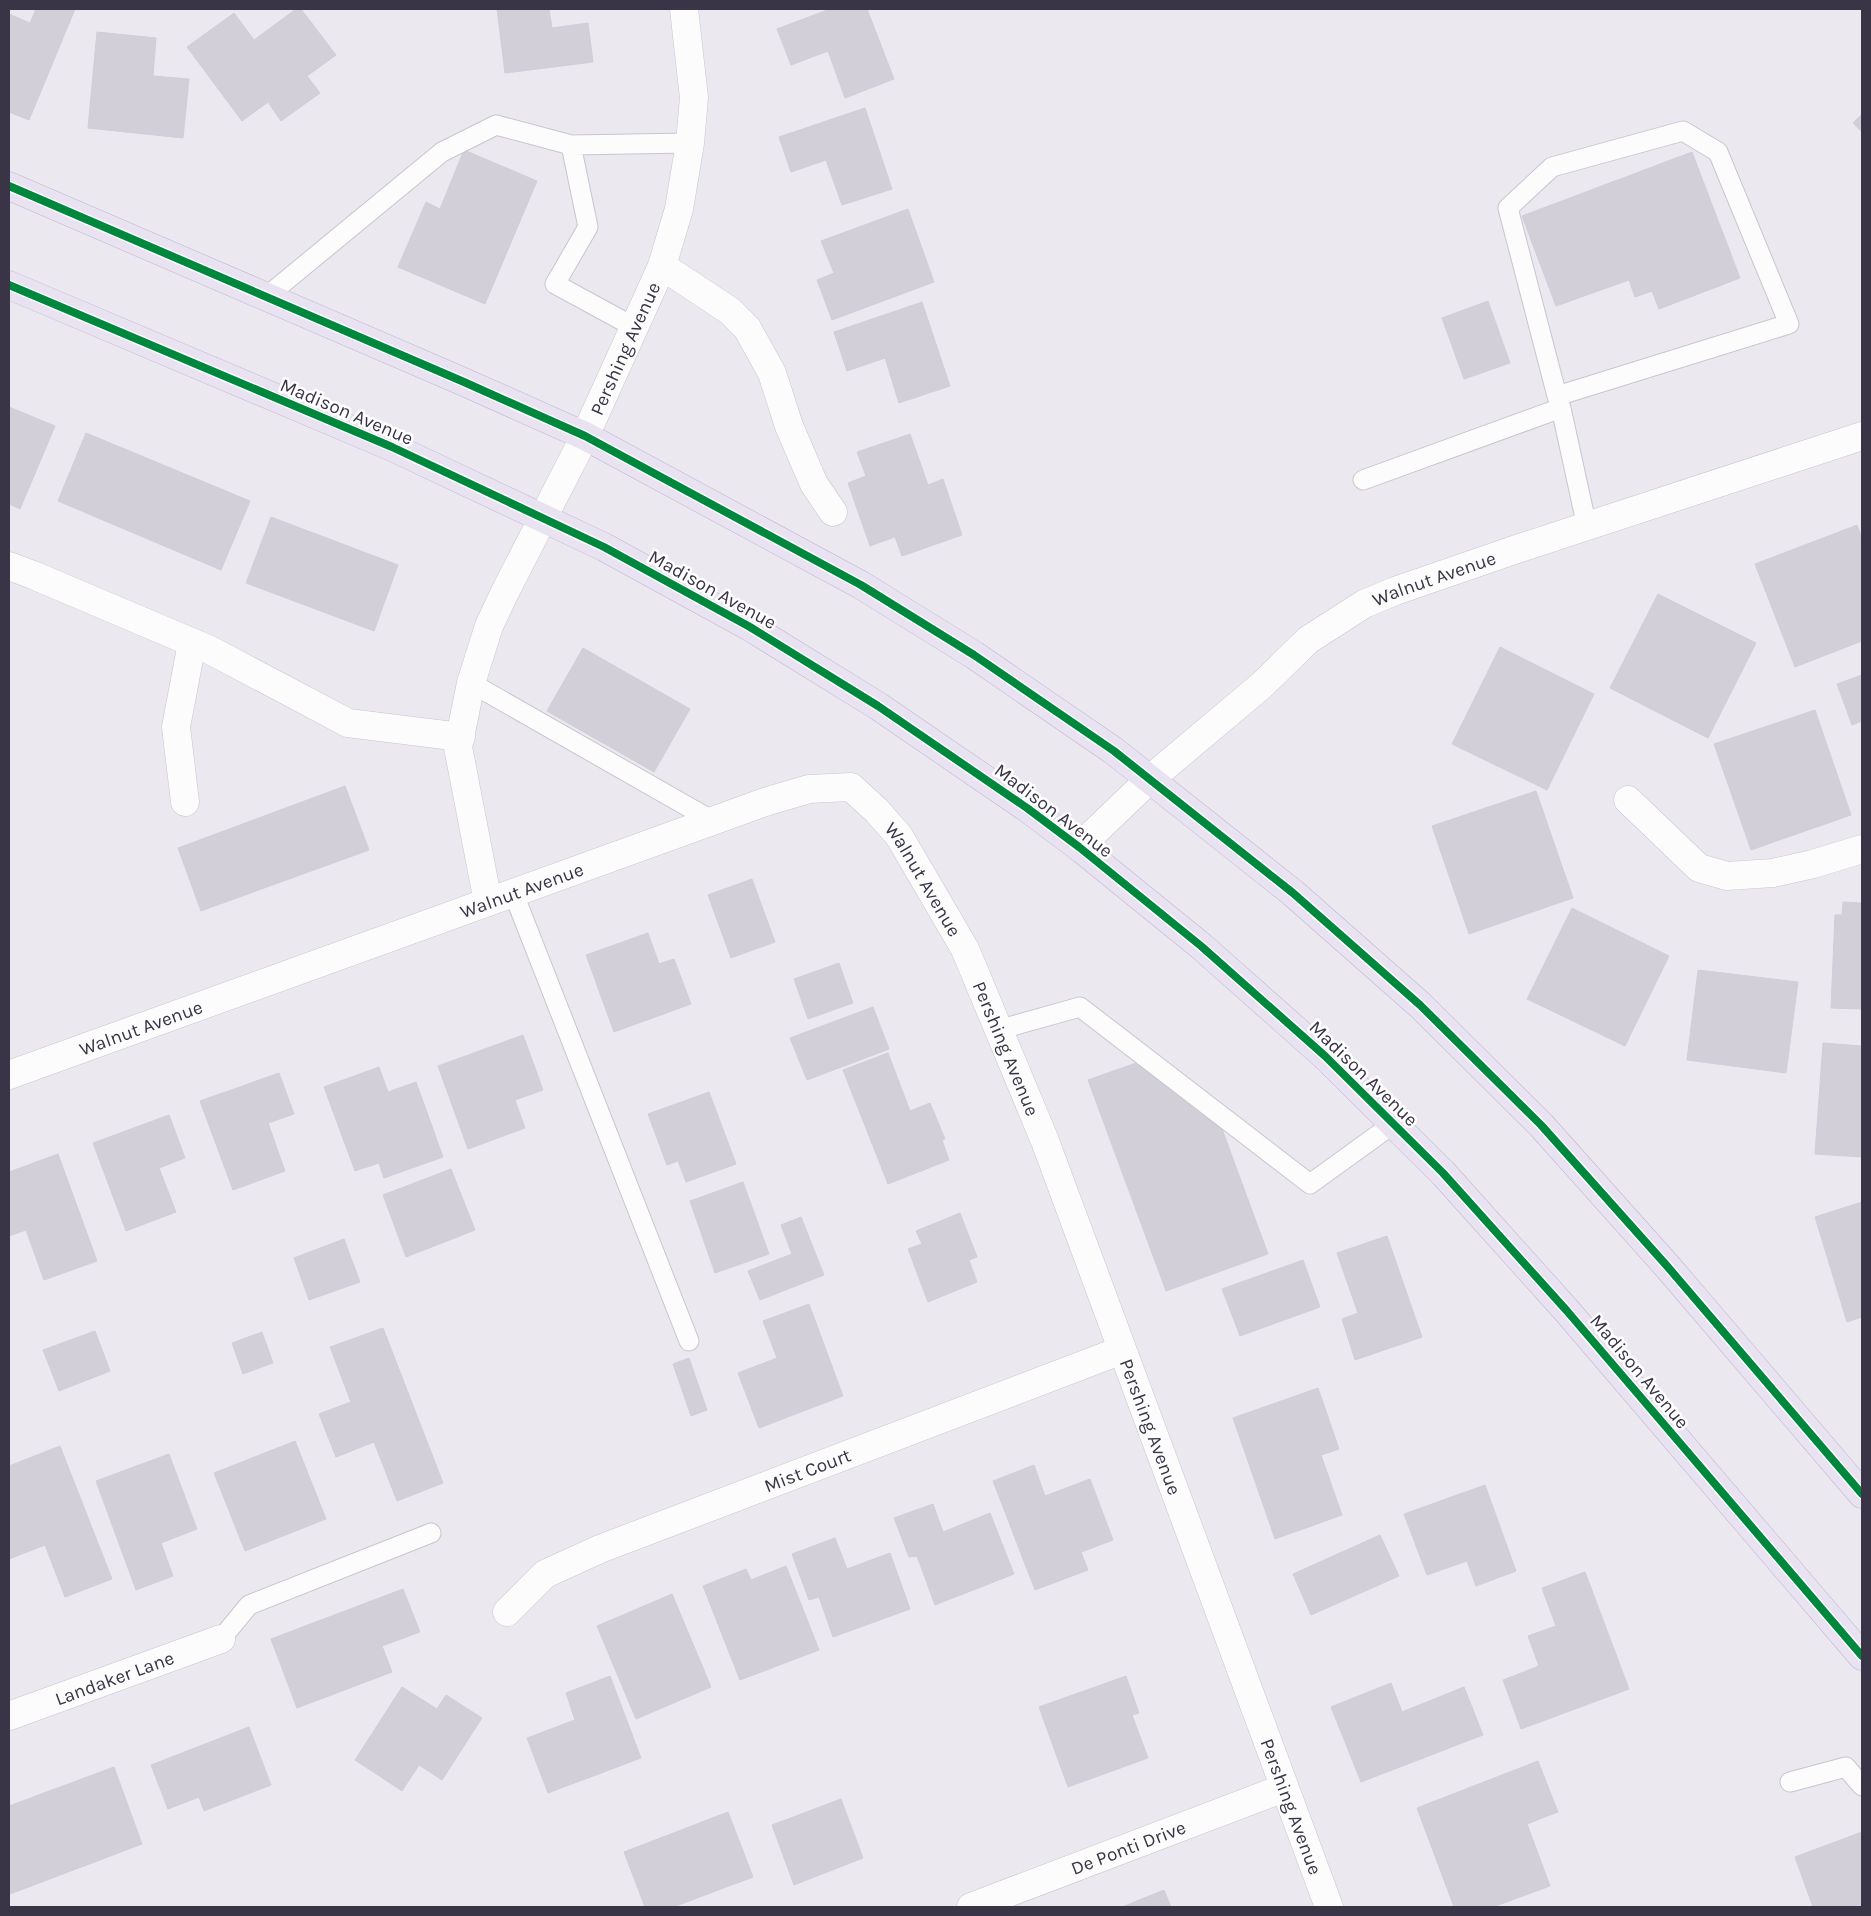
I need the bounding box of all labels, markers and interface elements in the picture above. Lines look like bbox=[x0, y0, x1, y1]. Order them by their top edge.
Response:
street label: Pershing Avenue bbox=[586, 279, 665, 419]
street label: Madison Avenue bbox=[277, 374, 416, 450]
street label: Madison Avenue bbox=[645, 546, 780, 634]
street label: Walnut Avenue bbox=[1369, 547, 1499, 611]
street label: Madison Avenue bbox=[990, 759, 1117, 862]
street label: Walnut Avenue bbox=[880, 818, 965, 941]
street label: Walnut Avenue bbox=[457, 859, 587, 923]
street label: Pershing Avenue bbox=[968, 978, 1043, 1119]
street label: Walnut Avenue bbox=[76, 996, 206, 1061]
street label: Madison Avenue bbox=[1304, 1016, 1422, 1131]
street label: Madison Avenue bbox=[1585, 1310, 1693, 1433]
street label: Pershing Avenue bbox=[1115, 1356, 1185, 1498]
street label: Mist Court bbox=[761, 1444, 854, 1497]
street label: Landaker Lane bbox=[52, 1647, 177, 1710]
street label: Pershing Avenue bbox=[1256, 1736, 1326, 1878]
street label: De Ponti Drive bbox=[1068, 1816, 1189, 1880]

